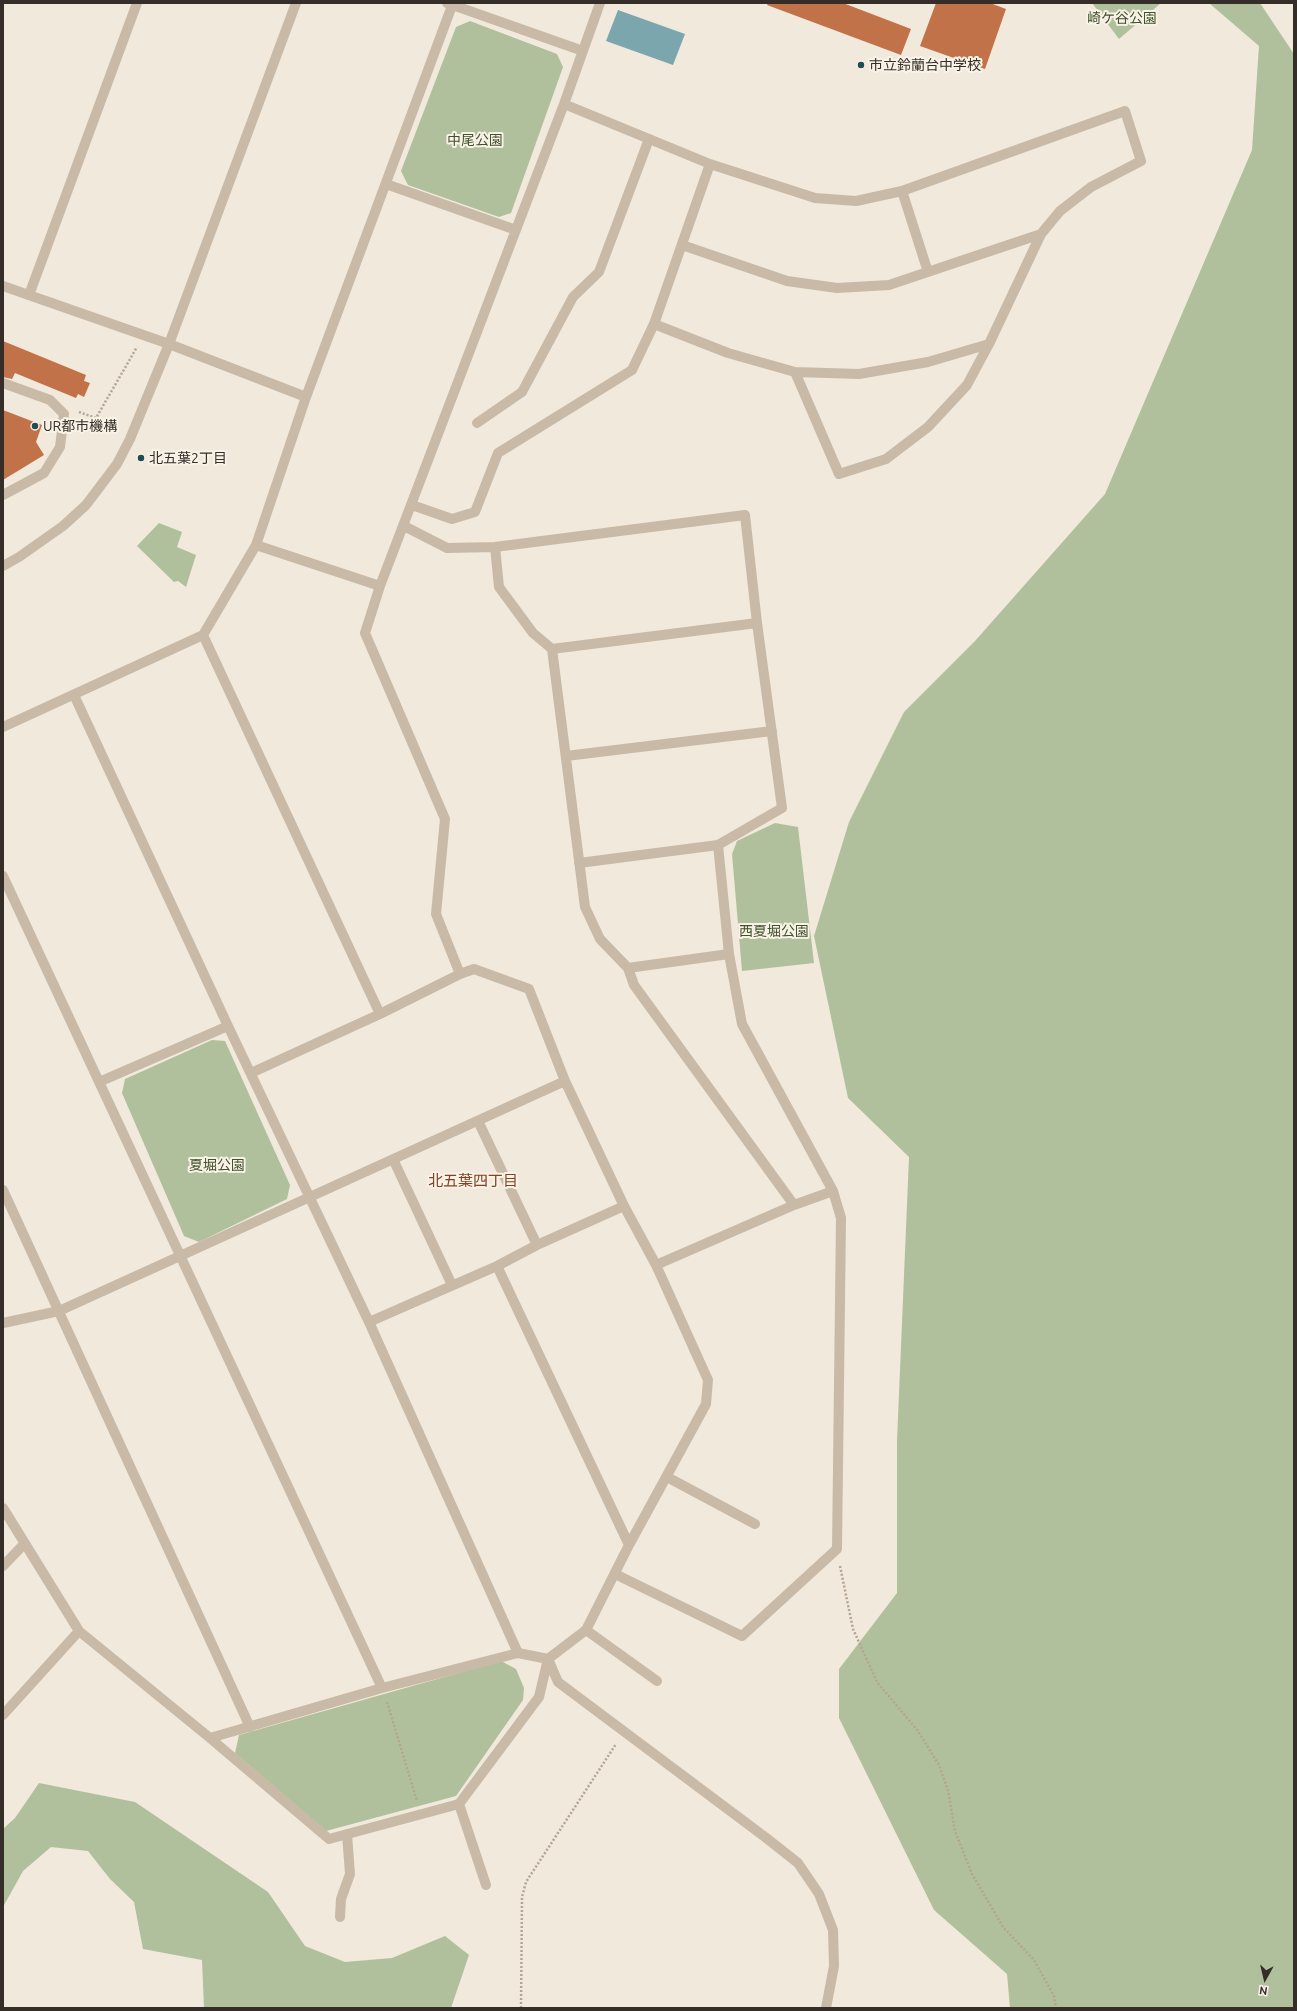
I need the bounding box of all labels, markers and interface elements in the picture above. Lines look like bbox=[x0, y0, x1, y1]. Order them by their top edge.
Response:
park label: 崎ケ谷公園 bbox=[1087, 10, 1157, 26]
place label: 市立鈴蘭台中学校 bbox=[869, 57, 981, 73]
marker: 市立鈴蘭台中学校 bbox=[856, 60, 866, 70]
park label: 中尾公園 bbox=[447, 132, 503, 148]
place label: UR都市機構 bbox=[43, 418, 117, 434]
marker: UR都市機構 bbox=[30, 421, 40, 431]
place label: 北五葉2丁目 bbox=[149, 450, 227, 466]
marker: 北五葉2丁目 bbox=[136, 453, 146, 463]
park label: 西夏堀公園 bbox=[739, 923, 809, 939]
park label: 夏堀公園 bbox=[189, 1157, 245, 1173]
district label: 北五葉四丁目 bbox=[428, 1172, 518, 1190]
north arrow bbox=[1245, 1959, 1285, 1999]
text: N bbox=[1258, 1984, 1268, 1997]

